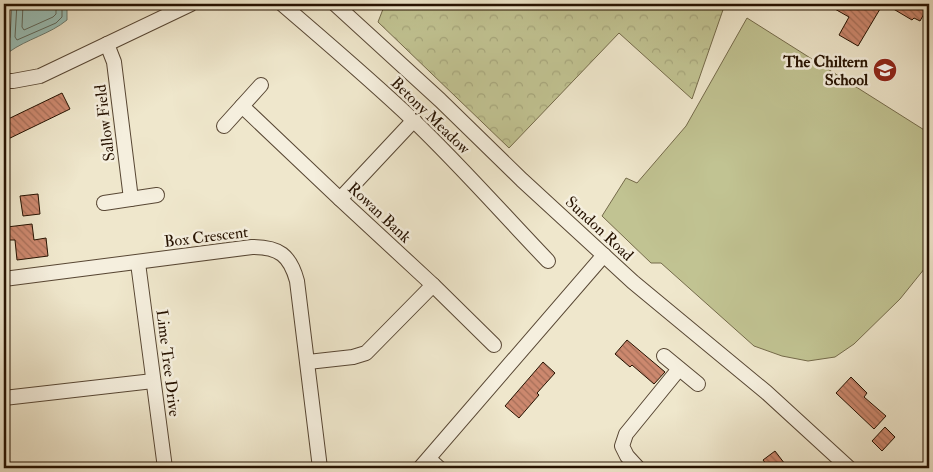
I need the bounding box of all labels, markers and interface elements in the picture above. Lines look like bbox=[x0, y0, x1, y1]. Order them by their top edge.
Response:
place label: The Chiltern School bbox=[782, 52, 869, 90]
school or university icon: The Chiltern School bbox=[872, 57, 898, 83]
street label: Betony Meadow bbox=[387, 73, 475, 159]
street label: Sallow Field bbox=[90, 83, 120, 162]
street label: Rowan Bank bbox=[343, 178, 416, 248]
street label: Sundon Road bbox=[561, 192, 638, 265]
street label: Box Crescent bbox=[163, 222, 249, 252]
street label: Lime Tree Drive bbox=[152, 308, 185, 418]

